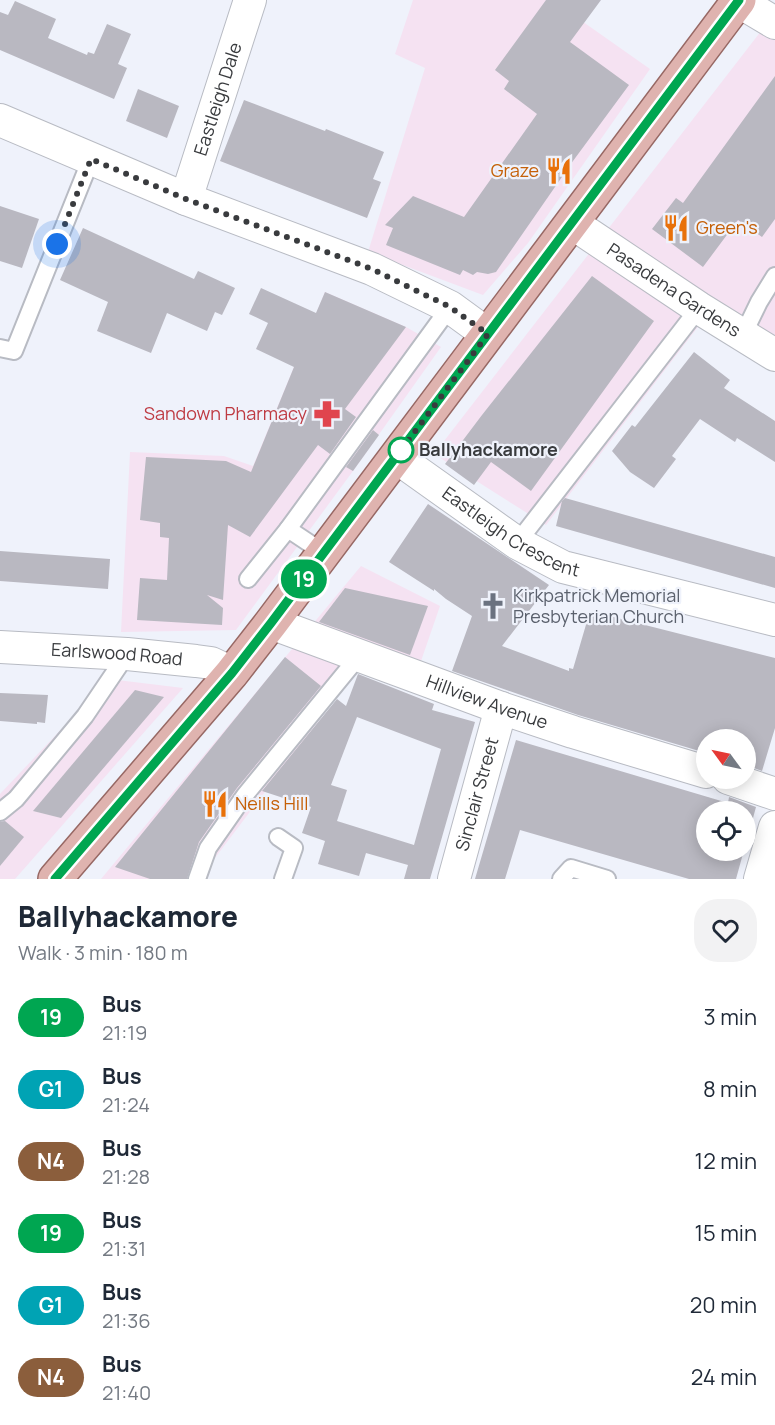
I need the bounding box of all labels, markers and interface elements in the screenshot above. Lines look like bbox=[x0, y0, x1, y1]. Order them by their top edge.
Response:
street label: Eastleigh Dale bbox=[188, 39, 247, 158]
restaurant icon: Graze bbox=[544, 156, 574, 186]
place label: Graze bbox=[491, 158, 539, 182]
restaurant icon: Green's bbox=[661, 213, 691, 243]
place label: Green's bbox=[696, 215, 758, 239]
your location bbox=[42, 229, 72, 259]
street label: Pasadena Gardens bbox=[603, 237, 746, 342]
pharmacy icon: Sandown Pharmacy bbox=[312, 399, 342, 429]
place label: Sandown Pharmacy bbox=[144, 401, 308, 425]
marker: Ballyhackamore bbox=[388, 437, 414, 463]
place label: Ballyhackamore bbox=[419, 437, 558, 461]
street label: Eastleigh Crescent bbox=[438, 481, 582, 582]
line badge: 19 bbox=[277, 560, 331, 598]
text: 19 bbox=[293, 565, 315, 593]
place label: Kirkpatrick Memorial Presbyterian Church bbox=[513, 583, 684, 628]
church icon: Kirkpatrick Memorial Presbyterian Church bbox=[478, 591, 508, 621]
street label: Earlswood Road bbox=[50, 637, 184, 671]
street label: Hillview Avenue bbox=[423, 668, 551, 734]
north arrow bbox=[696, 729, 756, 789]
map controls bbox=[696, 729, 756, 861]
street label: Sinclair Street bbox=[449, 734, 503, 854]
restaurant icon: Neills Hill bbox=[200, 789, 230, 819]
place label: Neills Hill bbox=[235, 791, 308, 815]
button: locate bbox=[696, 801, 756, 861]
text: Ballyhackamore bbox=[18, 897, 238, 935]
button: heart bbox=[694, 899, 757, 962]
text: Walk · 3 min · 180 m bbox=[18, 939, 188, 966]
text: Bus bbox=[102, 989, 142, 1019]
text: 3 min bbox=[704, 1002, 757, 1032]
text: 19 bbox=[40, 1003, 62, 1031]
text: 21:19 bbox=[102, 1019, 147, 1046]
text: Bus bbox=[102, 1061, 142, 1091]
text: 8 min bbox=[703, 1074, 757, 1104]
text: G1 bbox=[39, 1075, 63, 1103]
text: 21:24 bbox=[102, 1091, 150, 1118]
text: Bus bbox=[102, 1133, 142, 1163]
text: 12 min bbox=[695, 1146, 757, 1176]
text: N4 bbox=[37, 1147, 65, 1175]
text: 21:28 bbox=[102, 1163, 150, 1190]
text: Bus bbox=[102, 1205, 142, 1235]
text: 15 min bbox=[694, 1218, 757, 1248]
text: 19 bbox=[40, 1219, 62, 1247]
text: 21:31 bbox=[102, 1235, 146, 1262]
text: Bus bbox=[102, 1277, 142, 1307]
text: 20 min bbox=[690, 1290, 757, 1320]
text: G1 bbox=[39, 1291, 63, 1319]
text: 21:36 bbox=[102, 1307, 151, 1334]
text: Bus bbox=[102, 1349, 142, 1379]
text: 24 min bbox=[691, 1362, 757, 1392]
text: N4 bbox=[37, 1363, 65, 1391]
text: 21:40 bbox=[102, 1379, 151, 1406]

